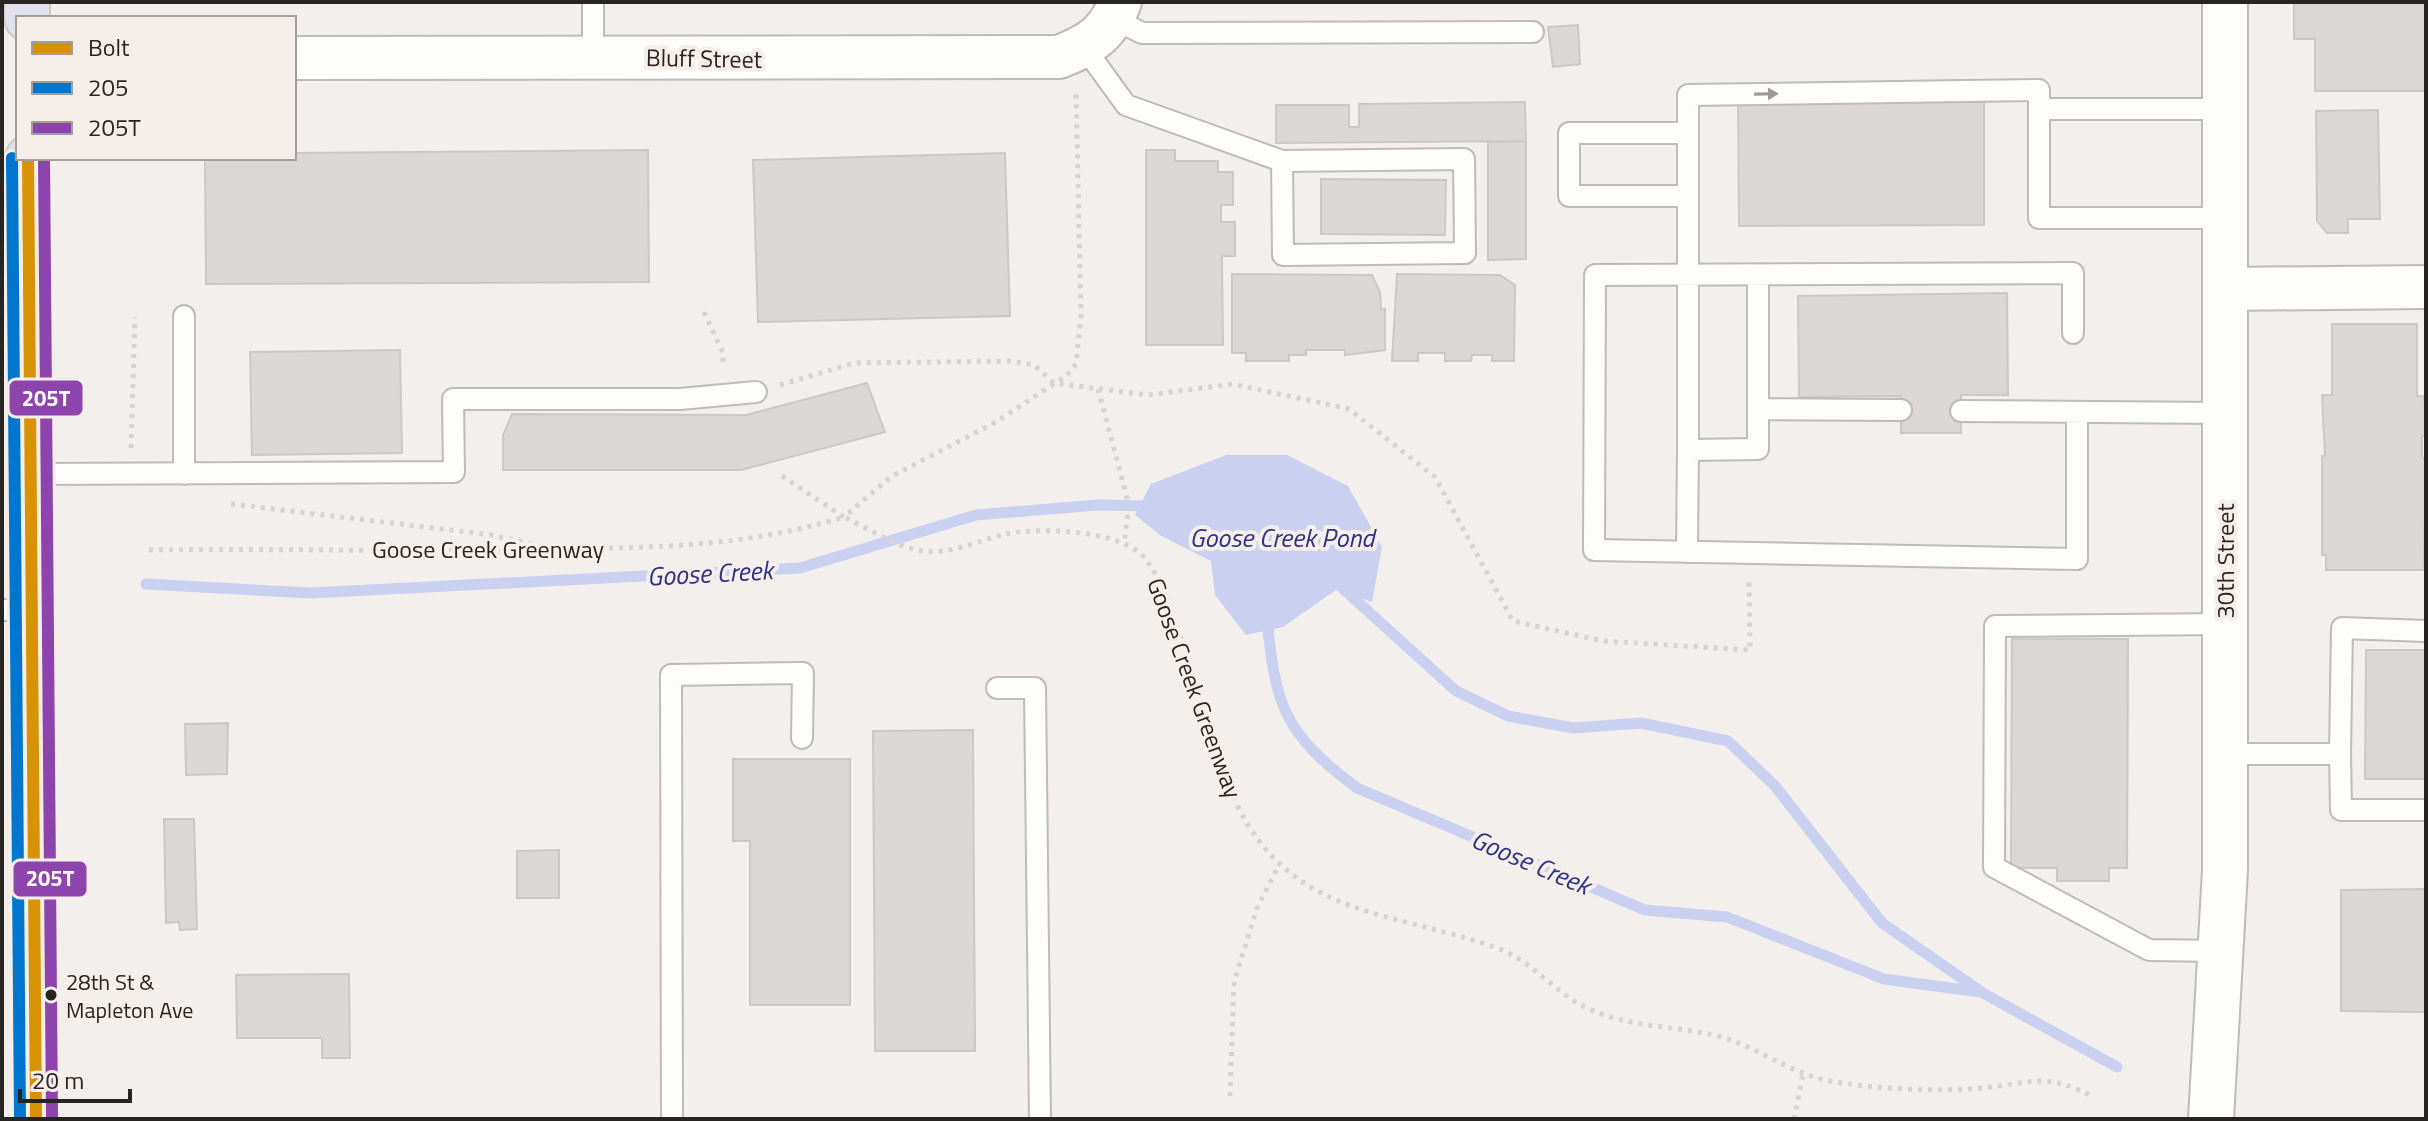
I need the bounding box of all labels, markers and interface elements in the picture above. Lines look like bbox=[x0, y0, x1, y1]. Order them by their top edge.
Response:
legend bbox=[16, 16, 296, 160]
text: Bolt bbox=[88, 29, 130, 65]
street label: Bluff Street bbox=[646, 39, 763, 77]
text: 205 bbox=[88, 69, 128, 105]
one-way arrow bbox=[1754, 87, 1779, 100]
text: 205T bbox=[88, 109, 141, 145]
line badge: 205T bbox=[8, 379, 84, 417]
text: 205T bbox=[22, 381, 71, 415]
street label: 30th Street bbox=[2207, 503, 2243, 619]
water label: Goose Creek Pond bbox=[1190, 518, 1377, 557]
street label: Goose Creek Greenway bbox=[372, 531, 605, 567]
water label: Goose Creek bbox=[646, 550, 777, 596]
street label: Goose Creek Greenway bbox=[1138, 573, 1252, 804]
water label: Goose Creek bbox=[1465, 819, 1600, 906]
line badge: 205T bbox=[12, 860, 88, 898]
text: 205T bbox=[26, 861, 75, 895]
place label: 28th St & Mapleton Ave bbox=[66, 965, 193, 1027]
marker: 28th St & Mapleton Ave bbox=[43, 987, 59, 1003]
scale bar bbox=[20, 1053, 130, 1103]
text: 20 m bbox=[32, 1062, 84, 1098]

